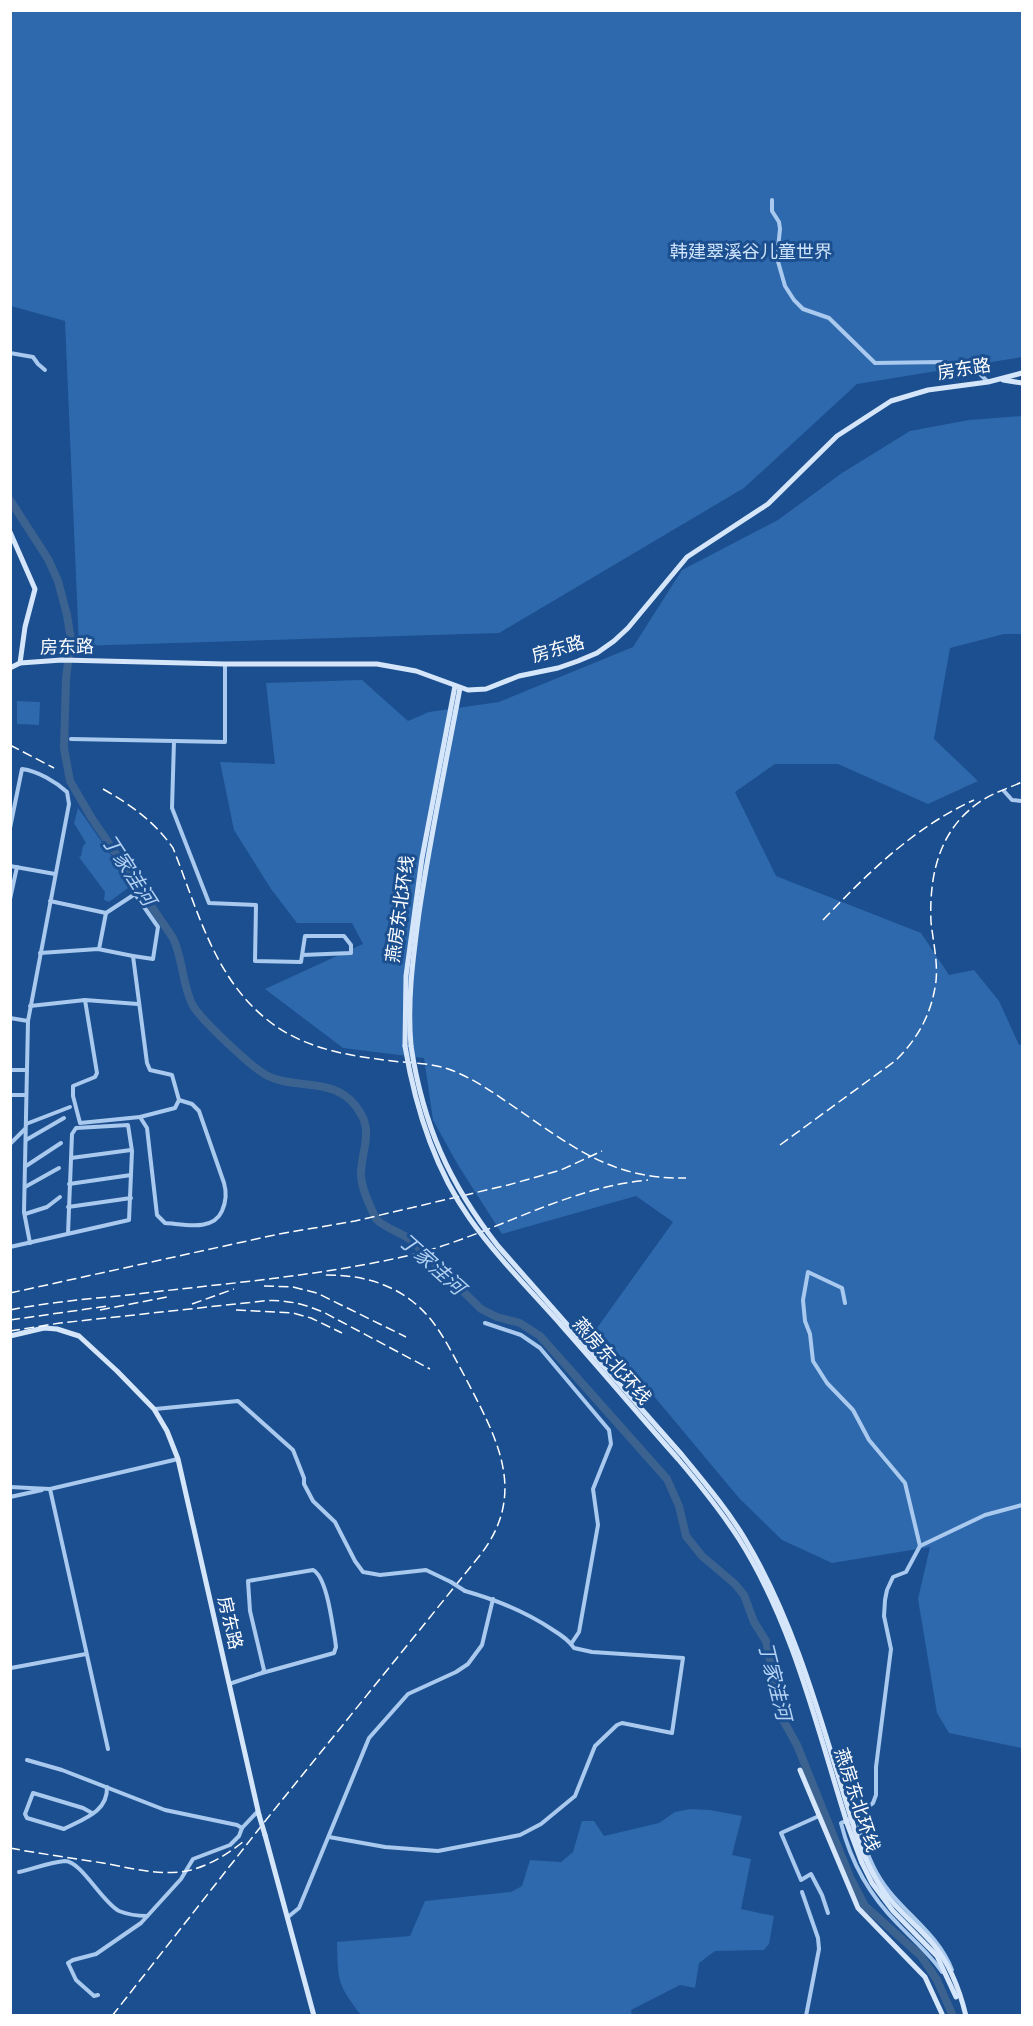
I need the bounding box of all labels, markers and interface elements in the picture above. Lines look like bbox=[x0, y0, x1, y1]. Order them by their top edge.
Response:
park label: 韩建翠溪谷儿童世界 bbox=[670, 240, 832, 263]
street label: 房东路 bbox=[935, 353, 992, 384]
street label: 房东路 bbox=[529, 630, 587, 667]
street label: 房东路 bbox=[40, 635, 94, 658]
water label: 丁家洼河 bbox=[97, 829, 164, 913]
street label: 燕房东北环线 bbox=[381, 854, 418, 964]
water label: 丁家洼河 bbox=[394, 1228, 473, 1302]
street label: 燕房东北环线 bbox=[568, 1312, 656, 1409]
street label: 房东路 bbox=[213, 1594, 248, 1652]
water label: 丁家洼河 bbox=[754, 1639, 798, 1727]
street label: 燕房东北环线 bbox=[830, 1745, 885, 1855]

